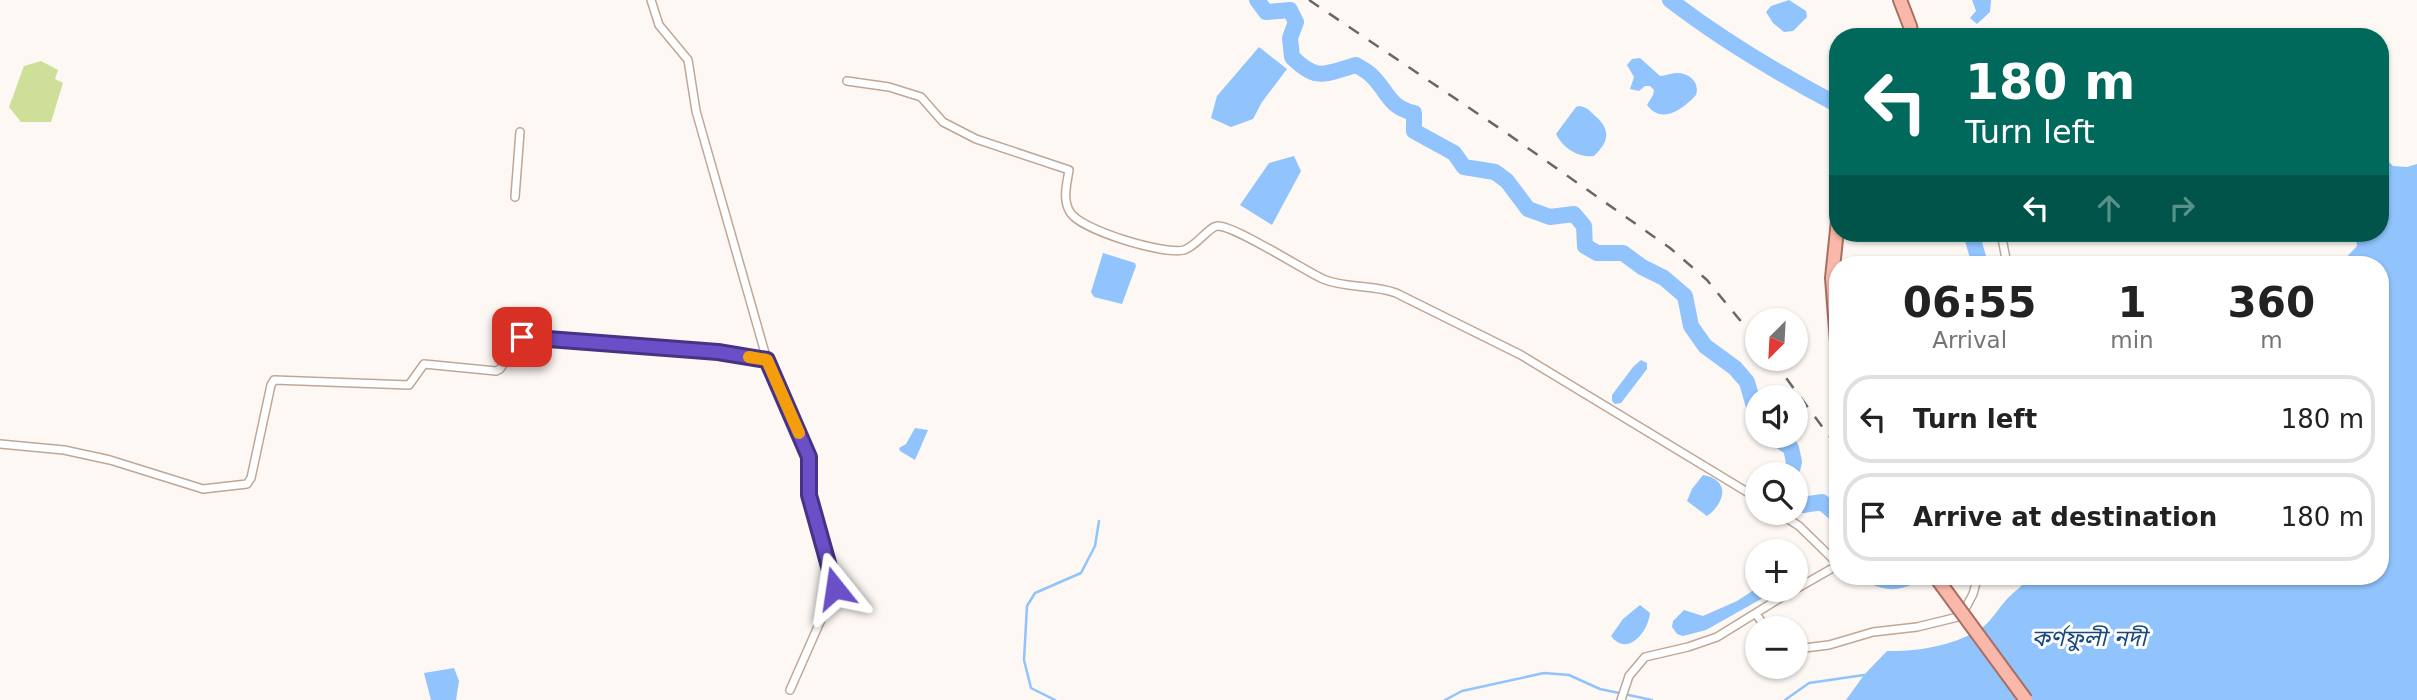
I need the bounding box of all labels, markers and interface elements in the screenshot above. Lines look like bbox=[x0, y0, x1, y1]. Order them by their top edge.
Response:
text: 180 m bbox=[1965, 54, 2135, 111]
icon: left bbox=[1850, 56, 1941, 147]
text: Turn left bbox=[1965, 113, 2095, 151]
icon: left bbox=[2017, 189, 2055, 227]
icon: ahead bbox=[2090, 189, 2128, 227]
icon: right bbox=[2163, 189, 2201, 227]
text: 06:55 bbox=[1903, 278, 2037, 327]
text: 1 bbox=[2117, 278, 2147, 327]
text: 360 bbox=[2228, 278, 2315, 327]
pin bbox=[492, 307, 552, 367]
north arrow bbox=[1745, 308, 1808, 371]
map controls bbox=[1745, 308, 1808, 679]
icon: arrive bbox=[503, 318, 541, 356]
text: Arrival bbox=[1932, 327, 2007, 353]
text: min bbox=[2110, 327, 2154, 353]
text: m bbox=[2260, 327, 2283, 353]
button: sound bbox=[1745, 385, 1808, 448]
icon: left bbox=[1854, 400, 1892, 438]
text: Turn left bbox=[1913, 404, 2037, 434]
text: 180 m bbox=[2281, 404, 2364, 434]
button: search bbox=[1745, 462, 1808, 525]
icon: arrive bbox=[1854, 498, 1892, 536]
text: Arrive at destination bbox=[1913, 502, 2217, 532]
text: 180 m bbox=[2281, 502, 2364, 532]
button: + bbox=[1745, 539, 1808, 602]
position arrow bbox=[798, 551, 872, 625]
button: − bbox=[1745, 616, 1808, 679]
water label: কর্ণফুলী নদী bbox=[2032, 624, 2150, 652]

